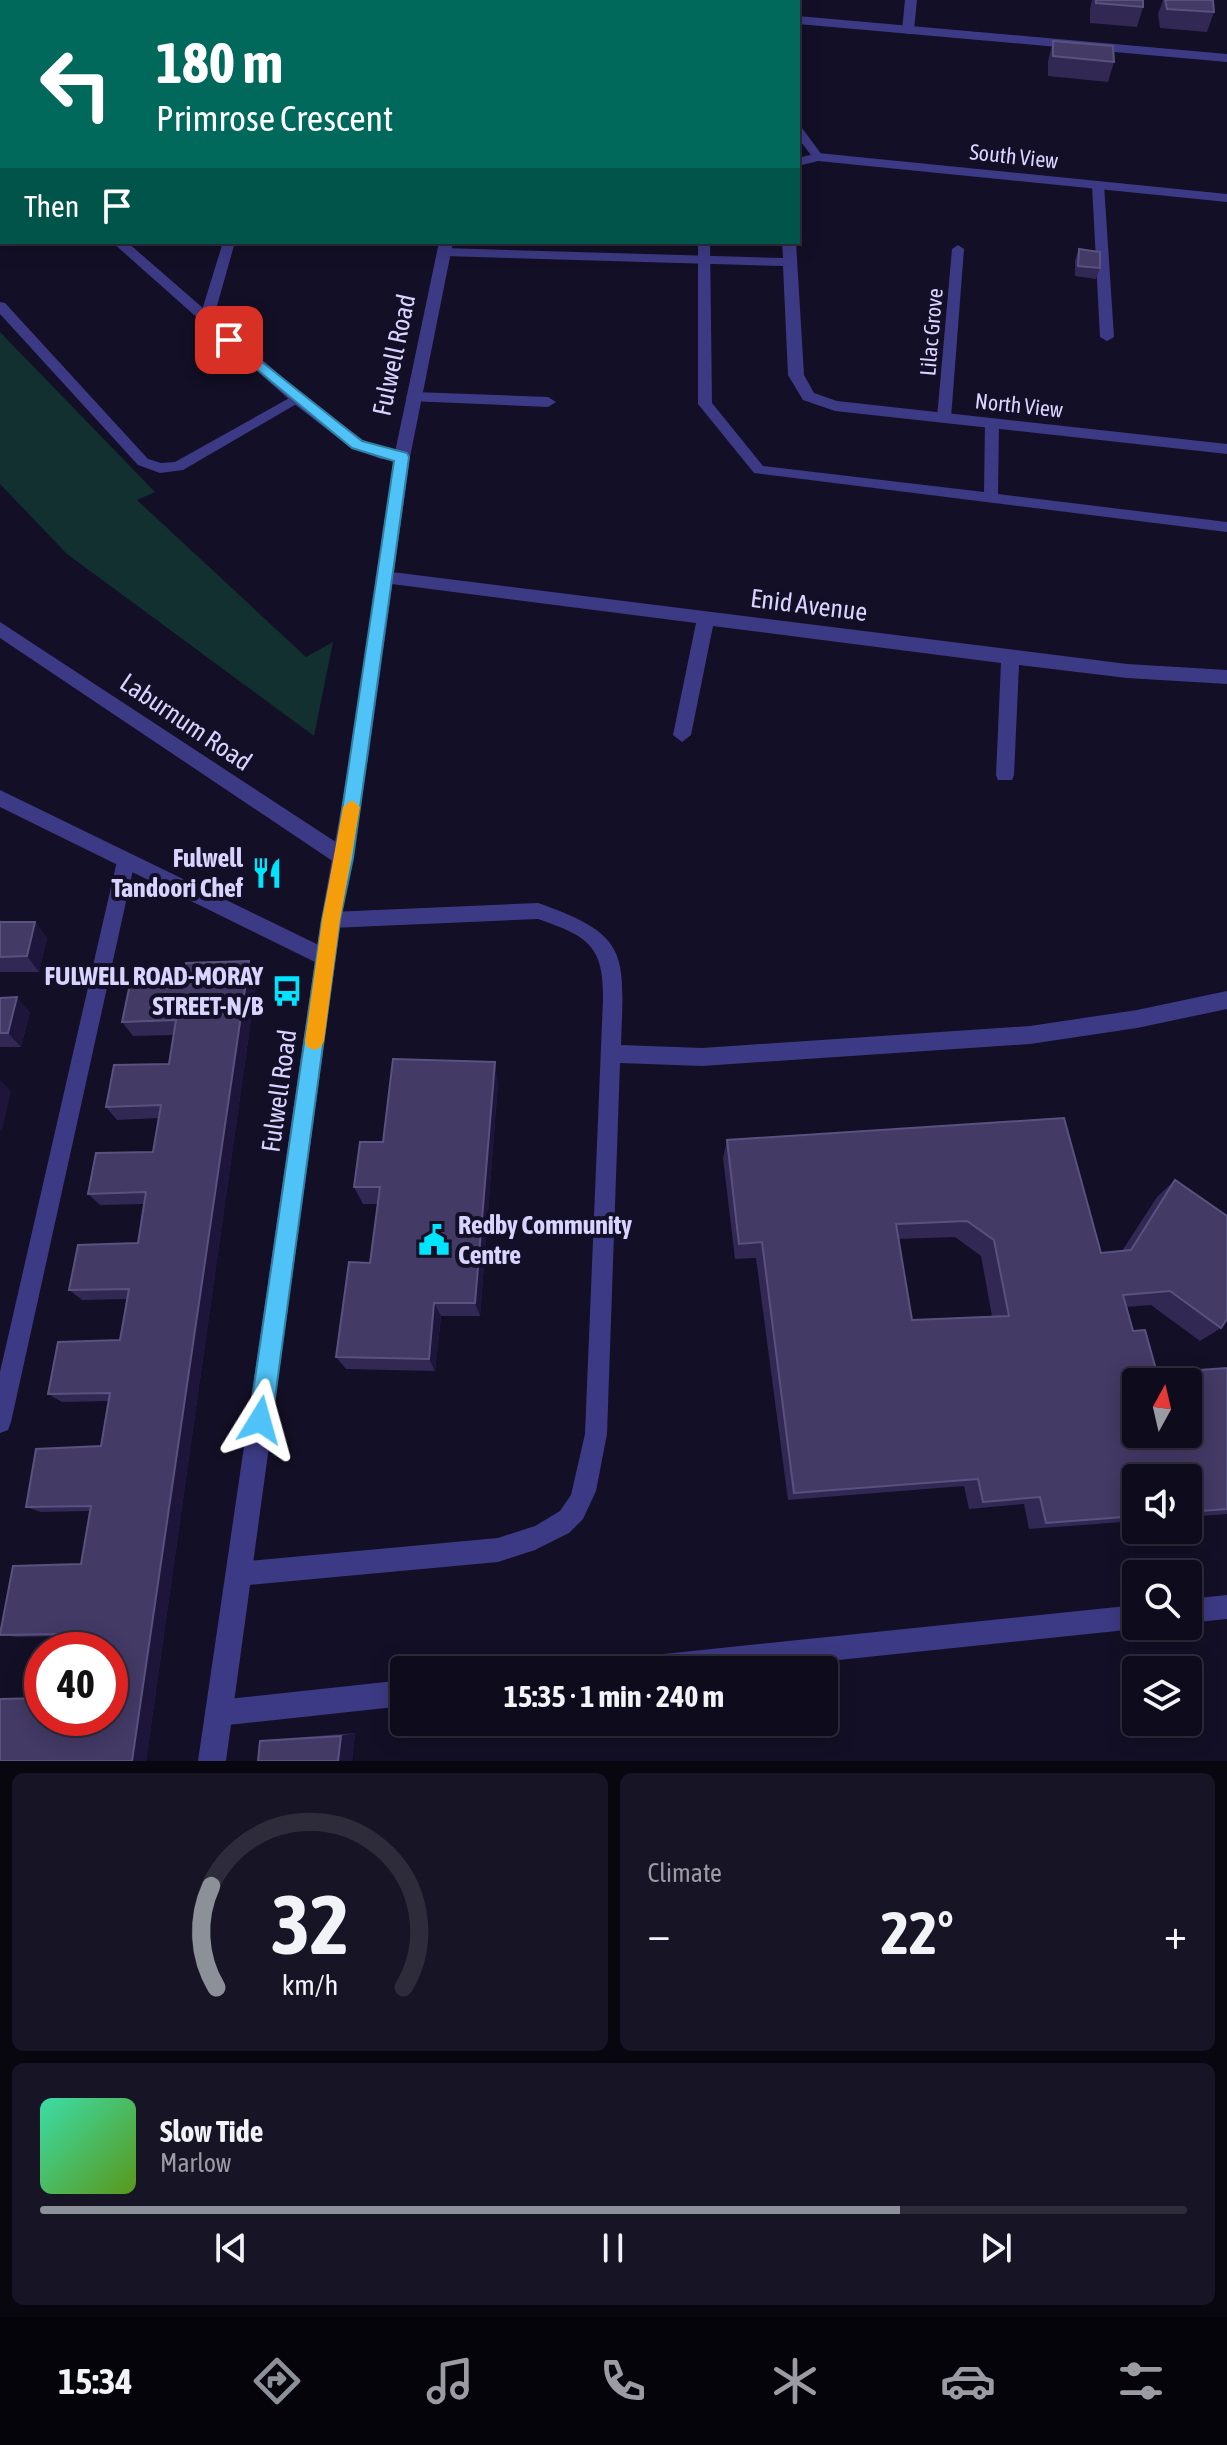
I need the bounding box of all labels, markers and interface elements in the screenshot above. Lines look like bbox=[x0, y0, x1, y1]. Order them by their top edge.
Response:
text: 180 m bbox=[156, 31, 283, 95]
icon: left bbox=[24, 32, 128, 136]
text: Primrose Crescent bbox=[156, 97, 393, 139]
street label: South View bbox=[968, 138, 1060, 174]
icon: arrive bbox=[95, 184, 139, 228]
text: Then bbox=[24, 189, 79, 223]
street label: Lilac Grove bbox=[914, 287, 948, 377]
street label: Fulwell Road bbox=[366, 292, 422, 418]
pin bbox=[195, 306, 263, 374]
icon: arrive bbox=[207, 318, 251, 362]
street label: North View bbox=[974, 387, 1064, 423]
street label: Enid Avenue bbox=[749, 583, 869, 627]
street label: Laburnum Road bbox=[115, 667, 257, 777]
place label: Fulwell Tandoori Chef bbox=[111, 843, 244, 903]
restaurant icon: Fulwell Tandoori Chef bbox=[250, 856, 284, 890]
place label: FULWELL ROAD-MORAY STREET-N/B bbox=[45, 961, 264, 1021]
bus stop icon: FULWELL ROAD-MORAY STREET-N/B bbox=[270, 974, 304, 1008]
street label: Fulwell Road bbox=[256, 1028, 302, 1154]
place label: Redby Community Centre bbox=[458, 1210, 632, 1270]
public building icon: Redby Community Centre bbox=[417, 1223, 451, 1257]
north arrow bbox=[1122, 1368, 1202, 1448]
map controls bbox=[1122, 1368, 1202, 1736]
position arrow bbox=[218, 1378, 302, 1462]
button: sound bbox=[1122, 1464, 1202, 1544]
button: search bbox=[1122, 1560, 1202, 1640]
speed limit sign: 40 bbox=[24, 1632, 128, 1736]
button: layers bbox=[1122, 1656, 1202, 1736]
text: 15:35 · 1 min · 240 m bbox=[504, 1679, 724, 1713]
text: Climate bbox=[648, 1858, 722, 1888]
text: 32 bbox=[271, 1876, 349, 1972]
text: 22° bbox=[881, 1898, 954, 1967]
text: − bbox=[648, 1908, 670, 1958]
text: + bbox=[1164, 1908, 1187, 1958]
text: km/h bbox=[281, 1968, 338, 2001]
text: Slow Tide bbox=[160, 2114, 263, 2148]
text: Marlow bbox=[160, 2148, 231, 2178]
icon: previous bbox=[209, 2226, 253, 2270]
icon: pause bbox=[591, 2226, 635, 2270]
icon: next bbox=[974, 2226, 1018, 2270]
icon: directions bbox=[249, 2353, 305, 2409]
icon: music bbox=[422, 2353, 478, 2409]
icon: phone bbox=[595, 2353, 651, 2409]
icon: climate bbox=[767, 2353, 823, 2409]
icon: car bbox=[940, 2353, 996, 2409]
icon: filters bbox=[1113, 2353, 1169, 2409]
text: 15:34 bbox=[58, 2360, 132, 2402]

